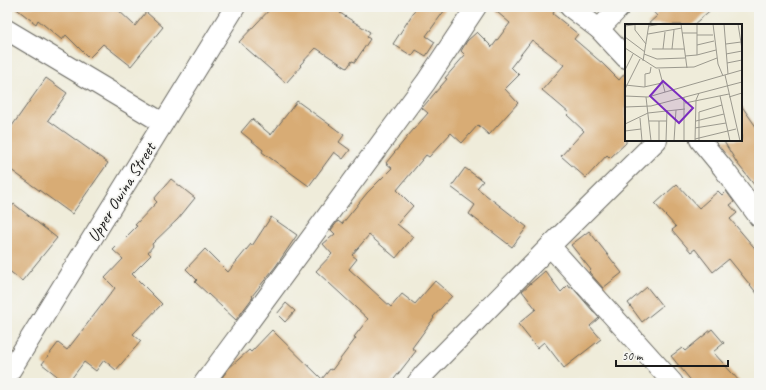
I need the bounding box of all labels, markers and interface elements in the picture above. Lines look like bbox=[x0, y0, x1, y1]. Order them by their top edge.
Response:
inset map bbox=[625, 24, 742, 141]
street label: Upper Owina Street bbox=[83, 137, 161, 246]
scale bar bbox=[616, 342, 728, 368]
text: 50 m bbox=[622, 348, 644, 364]

